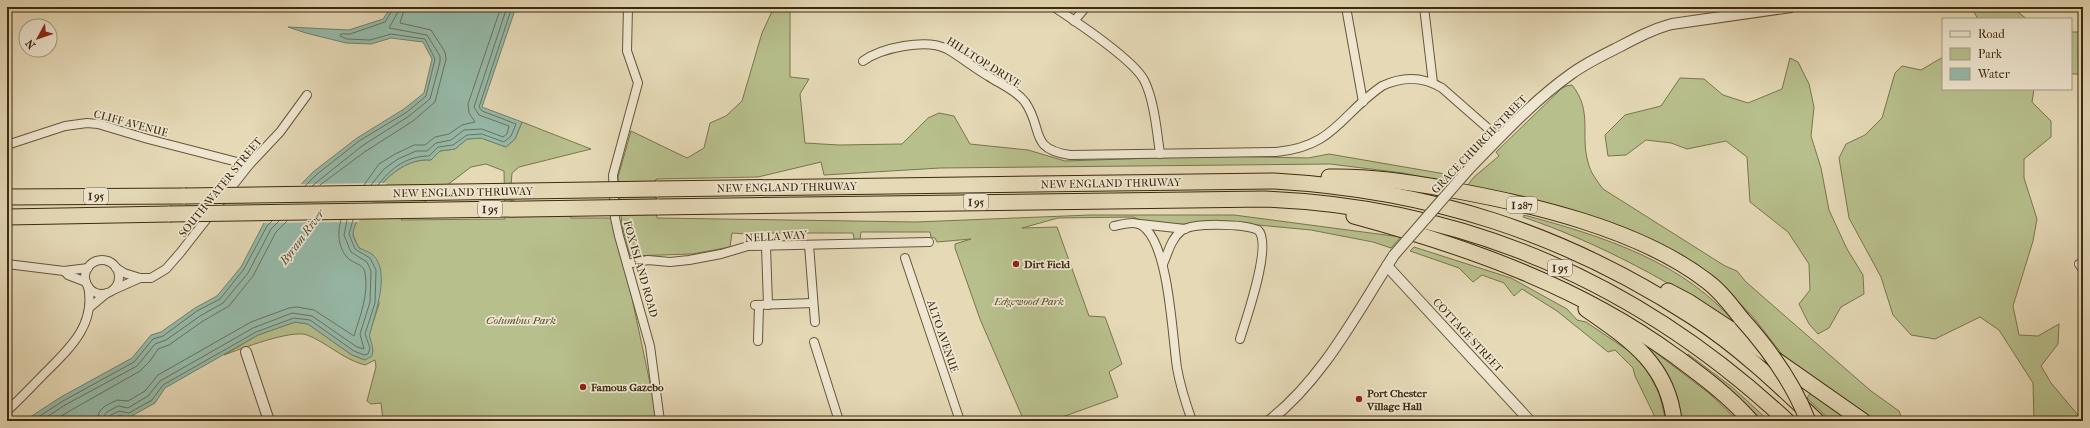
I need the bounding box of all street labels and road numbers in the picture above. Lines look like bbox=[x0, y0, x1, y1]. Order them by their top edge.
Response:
street label: HILLTOP DRIVE bbox=[944, 34, 1024, 91]
street label: GRACE CHURCH STREET bbox=[1429, 92, 1530, 196]
street label: CLIFF AVENUE bbox=[92, 107, 170, 140]
street label: SOUTH WATER STREET bbox=[176, 134, 265, 240]
street label: NEW ENGLAND THRUWAY bbox=[1041, 176, 1182, 191]
street label: NEW ENGLAND THRUWAY bbox=[717, 180, 858, 195]
street label: NEW ENGLAND THRUWAY bbox=[393, 185, 534, 200]
road number: I 95 bbox=[84, 188, 108, 204]
road number: I 95 bbox=[964, 194, 988, 210]
road number: I 287 bbox=[1507, 197, 1537, 213]
road number: I 95 bbox=[478, 201, 502, 217]
street label: FOX ISLAND ROAD bbox=[620, 219, 661, 319]
street label: NELLA WAY bbox=[745, 228, 808, 245]
road number: I 95 bbox=[1548, 260, 1572, 276]
street label: COTTAGE STREET bbox=[1430, 296, 1506, 376]
street label: ALTO AVENUE bbox=[924, 297, 961, 374]

